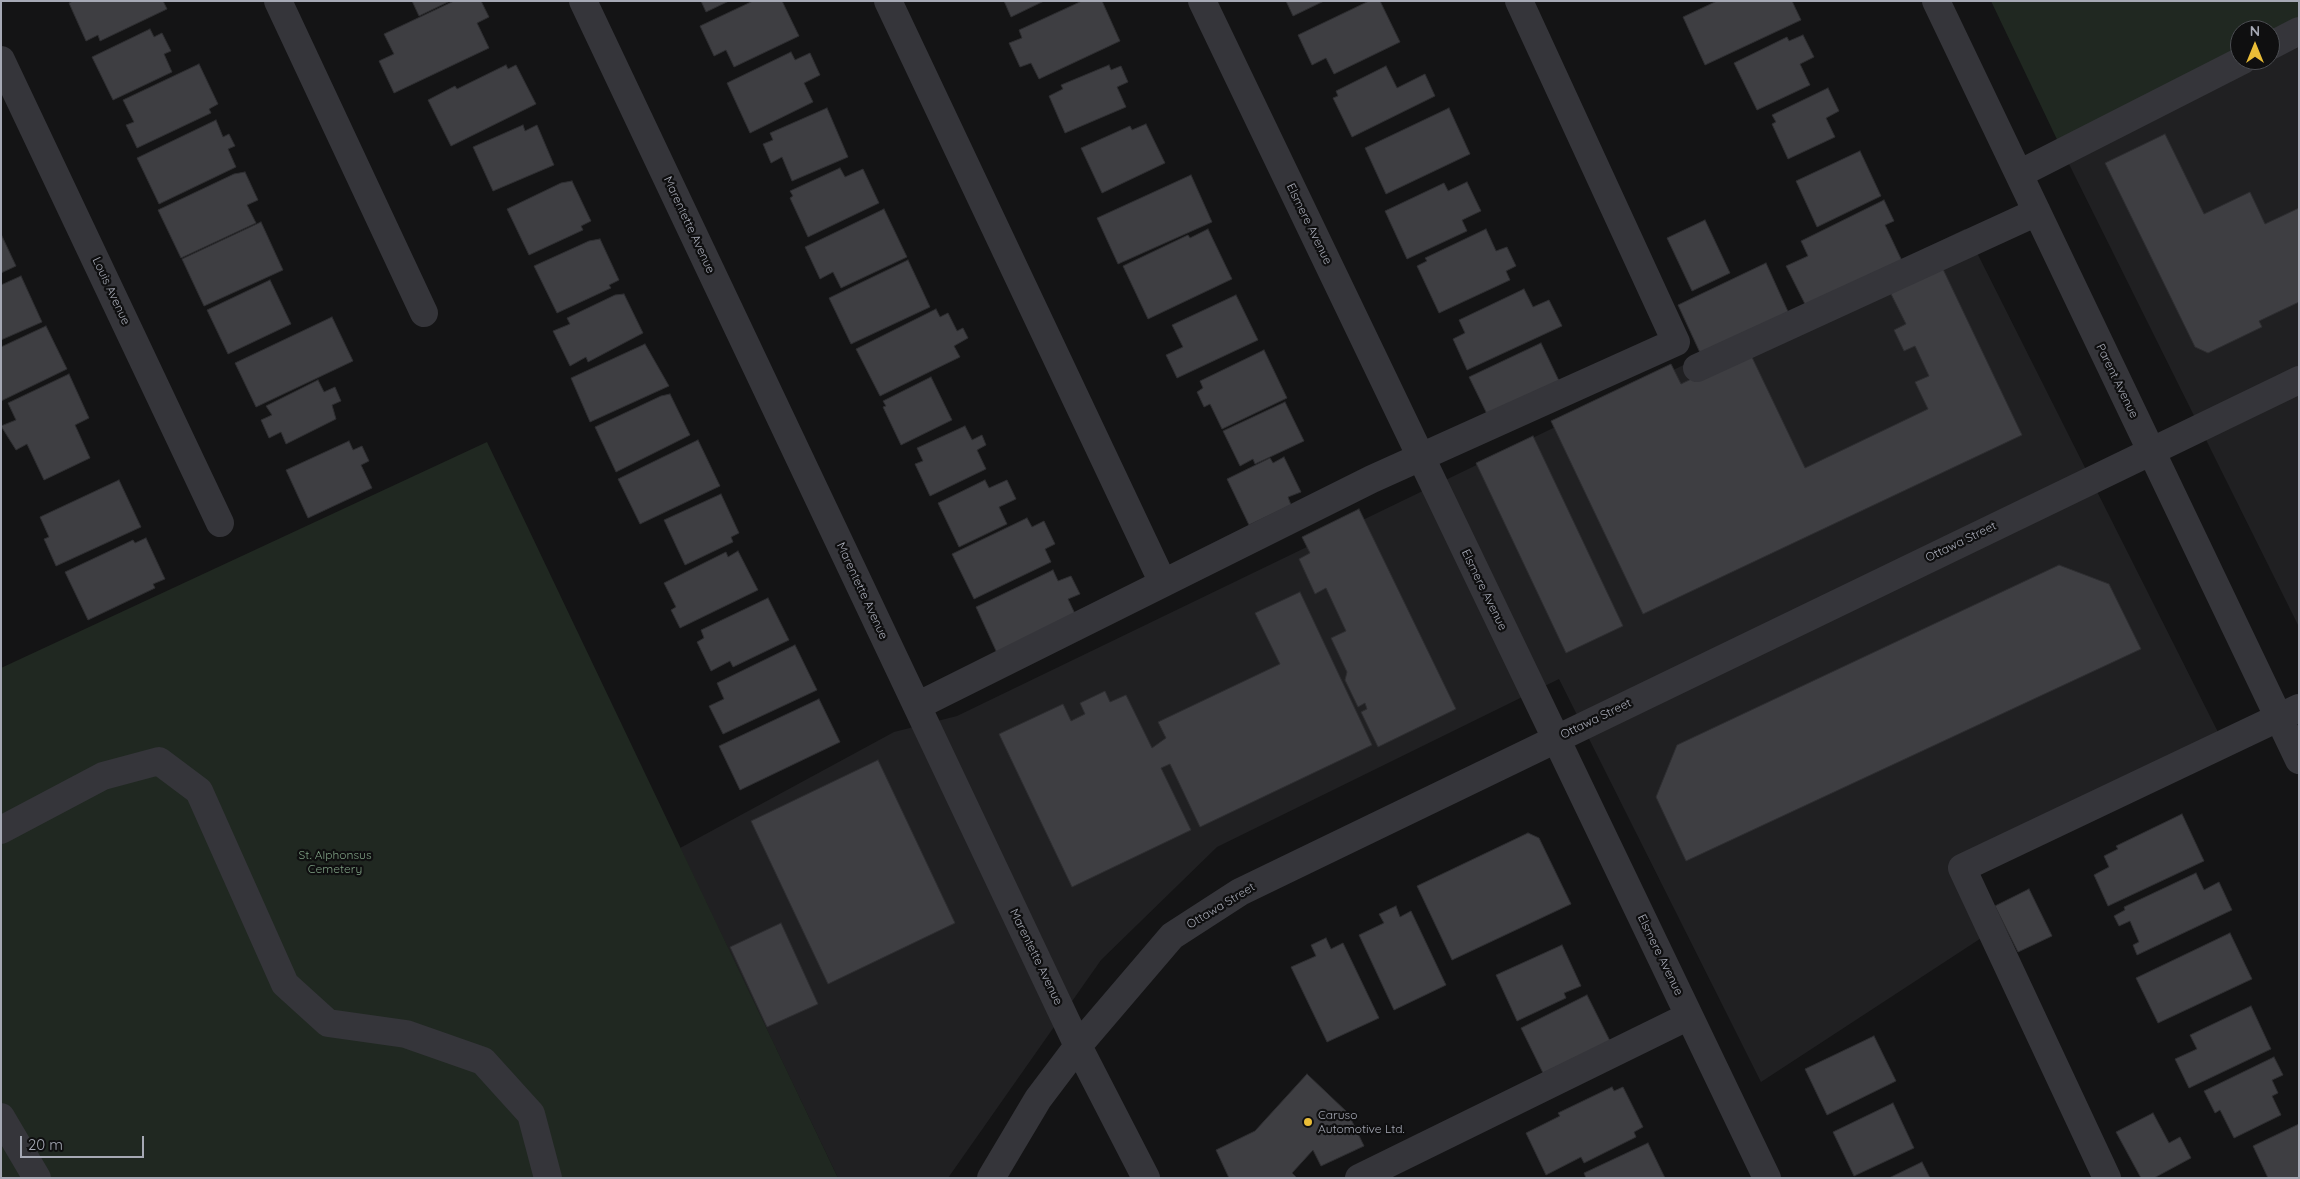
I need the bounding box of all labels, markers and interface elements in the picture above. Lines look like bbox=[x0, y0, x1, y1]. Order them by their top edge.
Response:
north arrow bbox=[2230, 20, 2280, 70]
text: N bbox=[2250, 22, 2260, 40]
street label: Marentette Avenue bbox=[660, 174, 718, 276]
street label: Elsmere Avenue bbox=[1283, 181, 1335, 267]
street label: Louis Avenue bbox=[89, 255, 133, 327]
street label: Parent Avenue bbox=[2093, 342, 2141, 420]
street label: Ottawa Street bbox=[1923, 519, 1999, 565]
street label: Marentette Avenue bbox=[833, 540, 891, 642]
street label: Elsmere Avenue bbox=[1458, 547, 1510, 633]
street label: Ottawa Street bbox=[1558, 696, 1634, 742]
park label: St. Alphonsus Cemetery bbox=[298, 848, 372, 876]
street label: Ottawa Street bbox=[1184, 880, 1258, 932]
street label: Marentette Avenue bbox=[1006, 907, 1066, 1007]
street label: Elsmere Avenue bbox=[1634, 912, 1686, 998]
place label: Caruso Automotive Ltd. bbox=[1318, 1108, 1405, 1136]
marker: Caruso Automotive Ltd. bbox=[1302, 1116, 1314, 1128]
scale bar bbox=[22, 1126, 146, 1158]
text: 20 m bbox=[28, 1135, 63, 1154]

